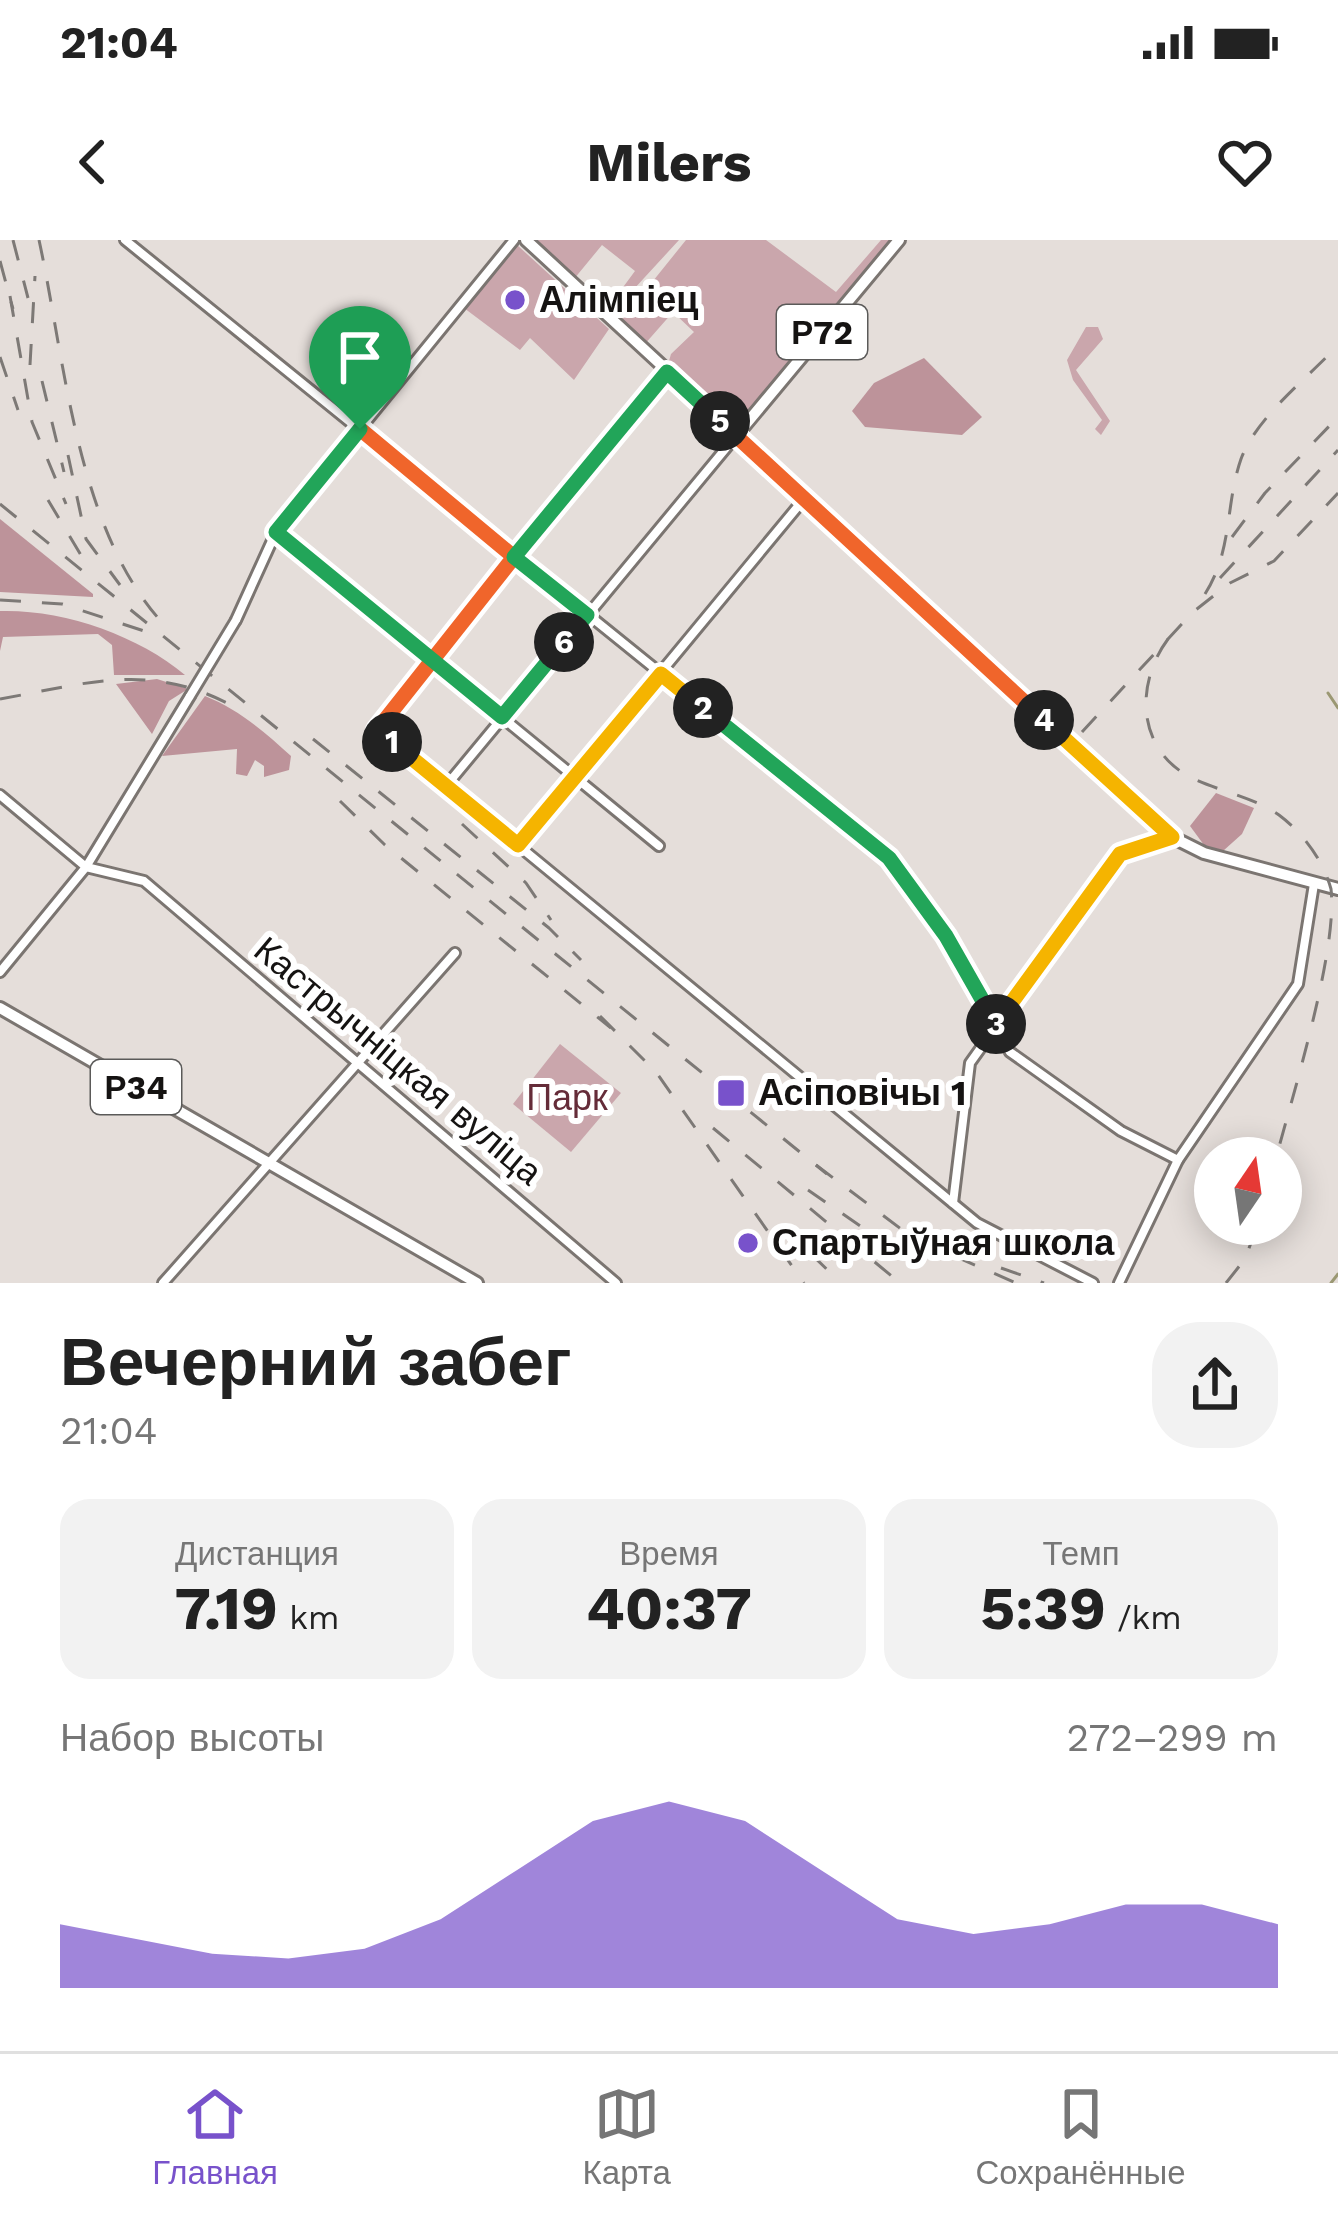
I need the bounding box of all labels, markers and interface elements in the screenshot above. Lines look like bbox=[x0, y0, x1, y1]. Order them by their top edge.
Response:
text: 21:04 bbox=[60, 16, 178, 69]
icon: back bbox=[60, 129, 126, 195]
icon: heart bbox=[1212, 129, 1278, 195]
text: Milers bbox=[586, 131, 752, 194]
place label: Алімпіец bbox=[539, 279, 698, 321]
marker: Алімпіец bbox=[502, 287, 528, 313]
road number: Р72 bbox=[777, 305, 867, 359]
pin bbox=[309, 306, 411, 429]
icon: arrive bbox=[327, 324, 393, 390]
pin: 5 bbox=[690, 391, 750, 451]
text: 5 bbox=[710, 401, 730, 440]
pin: 6 bbox=[534, 612, 594, 672]
text: 6 bbox=[554, 622, 574, 661]
pin: 2 bbox=[673, 678, 733, 738]
text: 2 bbox=[693, 688, 713, 727]
pin: 4 bbox=[1014, 690, 1074, 750]
text: 4 bbox=[1033, 700, 1055, 739]
pin: 1 bbox=[362, 712, 422, 772]
text: 1 bbox=[385, 722, 399, 761]
street label: Кастрычніцкая вуліца bbox=[246, 929, 551, 1194]
pin: 3 bbox=[966, 994, 1026, 1054]
text: 3 bbox=[986, 1004, 1006, 1043]
road number: Р34 bbox=[91, 1060, 181, 1114]
place label: Асіповічы 1 bbox=[758, 1072, 967, 1114]
park label: Парк bbox=[526, 1077, 608, 1119]
marker: Асіповічы 1 bbox=[715, 1077, 747, 1109]
north arrow bbox=[1194, 1137, 1302, 1245]
map controls bbox=[1194, 1137, 1302, 1245]
place label: Спартыўная школа bbox=[772, 1222, 1115, 1264]
marker: Спартыўная школа bbox=[735, 1230, 761, 1256]
button: share bbox=[1152, 1322, 1278, 1448]
text: Вечерний забег bbox=[60, 1324, 572, 1401]
text: 21:04 bbox=[60, 1408, 158, 1453]
text: Дистанция bbox=[175, 1534, 339, 1573]
text: Время bbox=[619, 1534, 719, 1573]
text: Темп bbox=[1042, 1534, 1120, 1573]
text: 7.19 bbox=[175, 1573, 278, 1644]
text: 40:37 bbox=[586, 1573, 752, 1644]
text: 5:39 bbox=[980, 1573, 1106, 1644]
text: km bbox=[278, 1598, 339, 1637]
text: /km bbox=[1106, 1598, 1182, 1637]
text: Набор высоты bbox=[60, 1715, 324, 1760]
text: 272–299 m bbox=[1067, 1715, 1278, 1760]
tab: Главная bbox=[152, 2081, 278, 2192]
tab: Карта bbox=[583, 2081, 671, 2192]
tab: Сохранённые bbox=[976, 2081, 1186, 2192]

